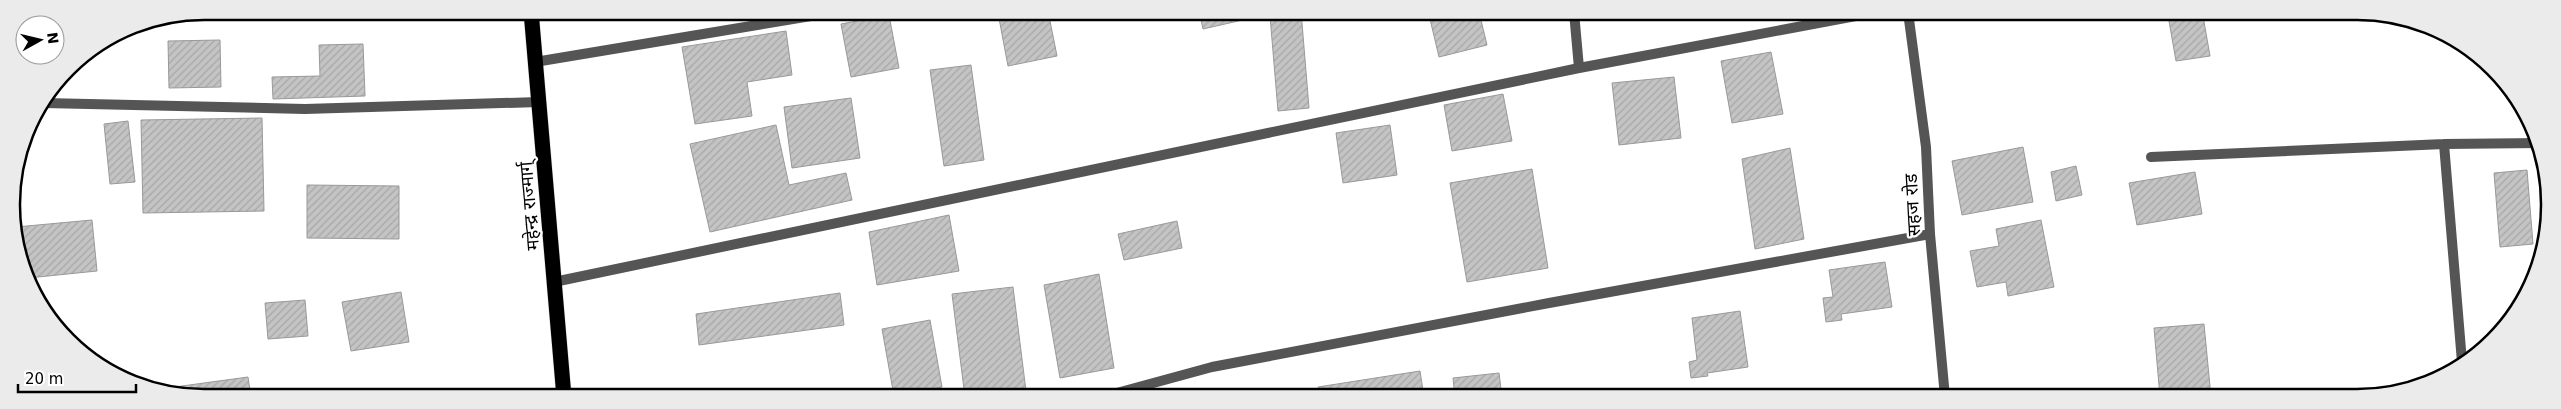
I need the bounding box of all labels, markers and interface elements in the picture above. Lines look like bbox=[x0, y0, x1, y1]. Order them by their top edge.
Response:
north arrow bbox=[15, 15, 65, 65]
text: N bbox=[44, 31, 62, 45]
street label: महेन्द्र राज्मार्ग् bbox=[514, 158, 544, 251]
street label: सहज रोड bbox=[1900, 173, 1924, 237]
scale bar bbox=[18, 362, 135, 394]
text: 20 m bbox=[25, 370, 63, 388]

